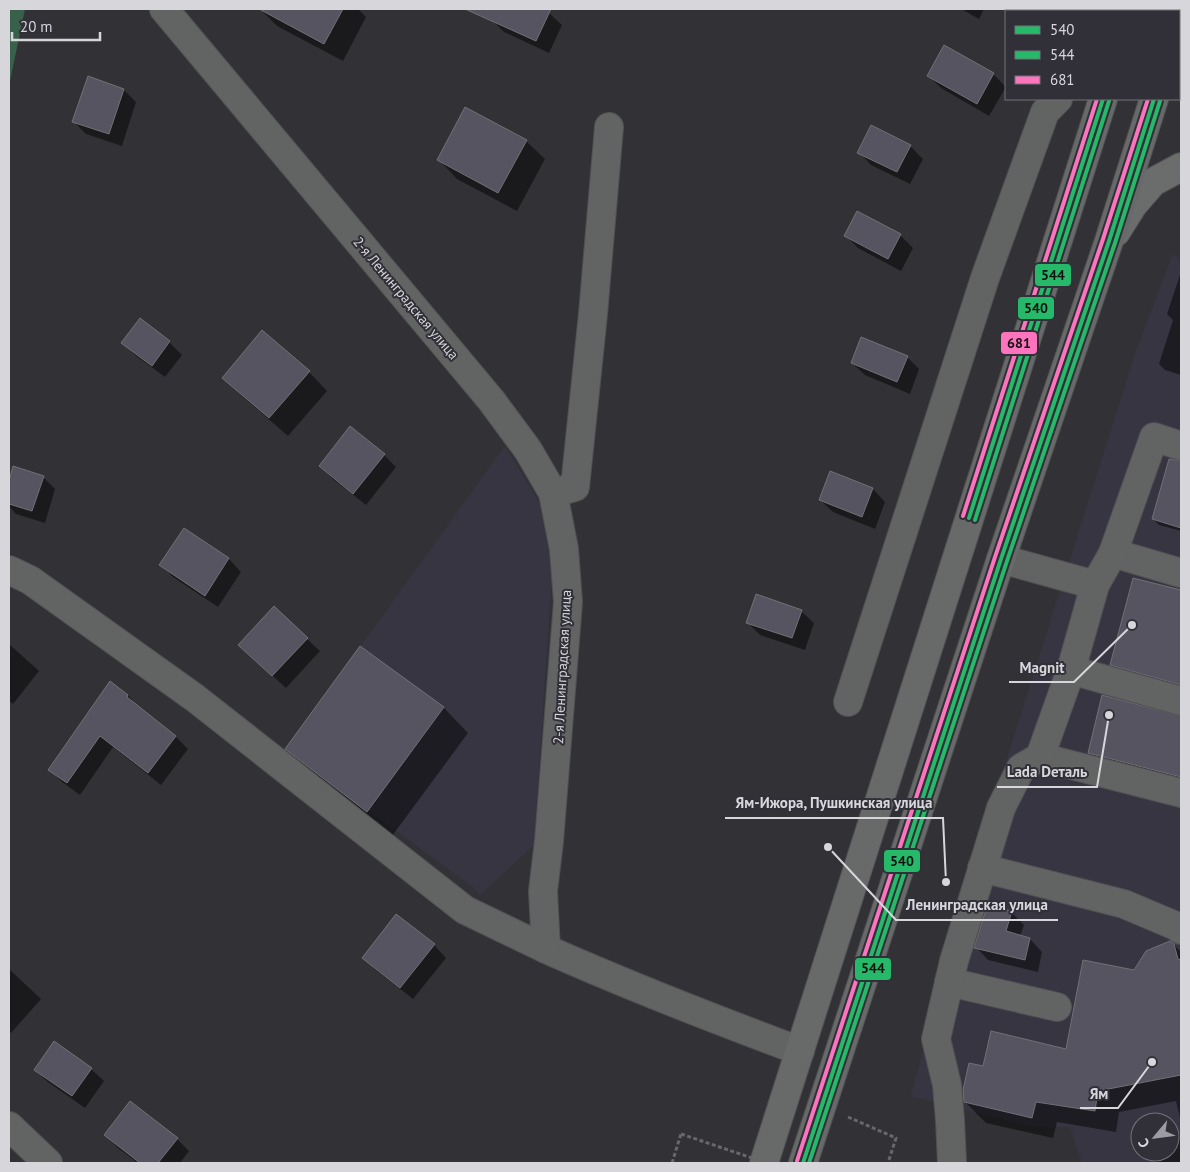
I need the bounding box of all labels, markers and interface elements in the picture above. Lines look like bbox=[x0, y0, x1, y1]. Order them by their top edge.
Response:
scale bar bbox=[12, 10, 100, 42]
legend bbox=[1005, 10, 1180, 100]
text: 20 m bbox=[20, 17, 53, 36]
text: 540 bbox=[1050, 20, 1075, 39]
text: 544 bbox=[1050, 45, 1075, 64]
text: 681 bbox=[1050, 70, 1075, 89]
street label: 2-я Ленинградская улица bbox=[349, 233, 463, 363]
line badge: 544 bbox=[1034, 263, 1072, 287]
text: 544 bbox=[1041, 266, 1065, 284]
line badge: 540 bbox=[1017, 296, 1055, 320]
text: 540 bbox=[1024, 299, 1048, 317]
line badge: 681 bbox=[1000, 331, 1038, 355]
text: 681 bbox=[1007, 334, 1031, 352]
street label: 2-я Ленинградская улица bbox=[549, 589, 575, 745]
callout: Magnit bbox=[1009, 652, 1074, 682]
text: Magnit bbox=[1020, 658, 1065, 677]
callout: Lada Dеталь bbox=[997, 757, 1097, 787]
text: Lada Dеталь bbox=[1007, 762, 1088, 781]
callout: Ям-Ижора, Пушкинская улица bbox=[725, 788, 943, 818]
text: Ям-Ижора, Пушкинская улица bbox=[736, 793, 932, 812]
line badge: 540 bbox=[883, 849, 921, 873]
text: 540 bbox=[890, 852, 914, 870]
callout: Ленинградская улица bbox=[896, 890, 1058, 920]
text: Ленинградская улица bbox=[905, 895, 1048, 914]
line badge: 544 bbox=[854, 957, 892, 981]
text: 544 bbox=[861, 959, 885, 977]
callout: Ям bbox=[1080, 1078, 1118, 1108]
text: Ям bbox=[1090, 1084, 1108, 1103]
north arrow bbox=[1130, 1112, 1180, 1162]
text: С bbox=[1134, 1135, 1153, 1151]

